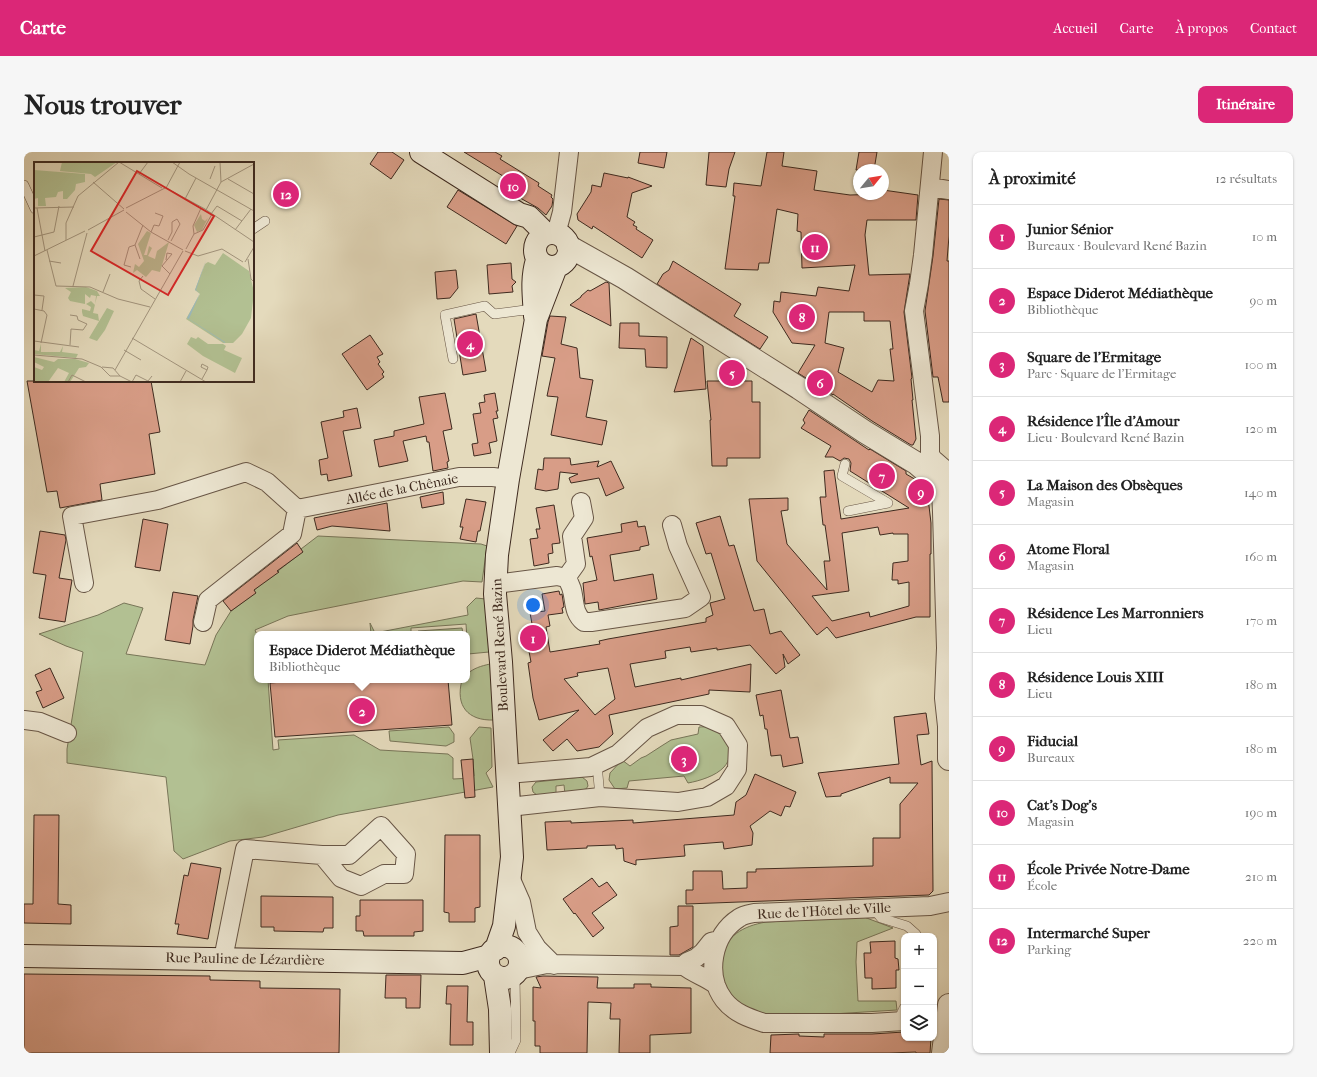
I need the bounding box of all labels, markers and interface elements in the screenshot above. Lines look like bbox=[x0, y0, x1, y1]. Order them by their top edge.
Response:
text: Carte bbox=[20, 17, 66, 39]
text: Accueil bbox=[1053, 20, 1098, 37]
text: Carte bbox=[1120, 20, 1153, 37]
text: À propos bbox=[1175, 20, 1228, 37]
text: Contact bbox=[1250, 20, 1297, 37]
button: Itinéraire bbox=[1198, 86, 1293, 123]
text: Nous trouver bbox=[24, 88, 181, 121]
inset map bbox=[34, 162, 254, 382]
north arrow bbox=[853, 164, 889, 200]
text: À proximité bbox=[989, 168, 1076, 188]
pin: 10 bbox=[500, 171, 526, 201]
text: 12 résultats bbox=[1215, 171, 1277, 186]
pin: 12 bbox=[273, 179, 299, 209]
text: Junior Sénior bbox=[1027, 220, 1113, 238]
text: 1 bbox=[1000, 229, 1004, 244]
text: 10 m bbox=[1252, 229, 1277, 244]
pin: 11 bbox=[802, 232, 828, 262]
text: Bureaux · Boulevard René Bazin bbox=[1027, 238, 1207, 253]
text: Espace Diderot Médiathèque bbox=[1027, 284, 1213, 302]
text: 2 bbox=[999, 293, 1005, 308]
text: 90 m bbox=[1249, 293, 1277, 308]
pin: 8 bbox=[789, 302, 815, 332]
text: Bibliothèque bbox=[1027, 302, 1099, 317]
pin: 4 bbox=[457, 329, 483, 359]
text: Square de l'Ermitage bbox=[1027, 348, 1161, 366]
text: 3 bbox=[999, 357, 1005, 372]
text: 100 m bbox=[1244, 357, 1277, 372]
pin: 5 bbox=[719, 358, 745, 388]
text: Parc · Square de l'Ermitage bbox=[1027, 366, 1176, 381]
pin: 6 bbox=[807, 368, 833, 398]
text: Résidence l'Île d'Amour bbox=[1027, 412, 1180, 430]
text: 4 bbox=[998, 421, 1006, 436]
text: 120 m bbox=[1245, 421, 1277, 436]
text: Lieu · Boulevard René Bazin bbox=[1027, 430, 1184, 445]
pin: 7 bbox=[869, 461, 895, 491]
street label: Allée de la Chênaie bbox=[343, 470, 460, 508]
text: La Maison des Obsèques bbox=[1027, 476, 1183, 494]
pin: 9 bbox=[908, 477, 934, 507]
text: 5 bbox=[999, 485, 1005, 500]
text: 140 m bbox=[1244, 485, 1277, 500]
text: Magasin bbox=[1027, 494, 1074, 509]
text: Atome Floral bbox=[1027, 540, 1110, 558]
text: 6 bbox=[998, 549, 1006, 564]
text: 160 m bbox=[1245, 549, 1277, 564]
text: Magasin bbox=[1027, 558, 1074, 573]
street label: Boulevard René Bazin bbox=[488, 578, 512, 712]
your location bbox=[523, 595, 543, 615]
text: Résidence Les Marronniers bbox=[1027, 604, 1204, 622]
text: 7 bbox=[999, 613, 1005, 628]
text: 170 m bbox=[1245, 613, 1277, 628]
text: Lieu bbox=[1027, 622, 1052, 637]
pin: 1 bbox=[520, 623, 546, 653]
popup bbox=[254, 631, 470, 683]
text: Espace Diderot Médiathèque bbox=[269, 641, 455, 659]
text: Bibliothèque bbox=[269, 659, 341, 674]
text: Résidence Louis XIII bbox=[1027, 668, 1164, 686]
text: 8 bbox=[999, 677, 1005, 692]
text: 180 m bbox=[1245, 677, 1277, 692]
text: Lieu bbox=[1027, 686, 1052, 701]
pin: 2 bbox=[349, 696, 375, 726]
text: Fiducial bbox=[1027, 732, 1078, 750]
text: 9 bbox=[999, 741, 1005, 756]
text: 180 m bbox=[1245, 741, 1277, 756]
pin: 3 bbox=[671, 744, 697, 774]
text: Bureaux bbox=[1027, 750, 1075, 765]
text: Cat's Dog's bbox=[1027, 796, 1097, 814]
text: 10 bbox=[996, 805, 1008, 820]
text: 190 m bbox=[1245, 805, 1277, 820]
text: Magasin bbox=[1027, 814, 1074, 829]
text: École Privée Notre-Dame bbox=[1027, 860, 1190, 878]
text: 11 bbox=[997, 869, 1007, 884]
text: 210 m bbox=[1245, 869, 1277, 884]
text: École bbox=[1027, 878, 1057, 893]
street label: Rue de l'Hôtel de Ville bbox=[757, 899, 891, 923]
text: Intermarché Super bbox=[1027, 924, 1150, 942]
map controls bbox=[901, 933, 937, 1041]
button: + bbox=[901, 933, 937, 969]
text: 12 bbox=[996, 933, 1008, 948]
text: 220 m bbox=[1243, 933, 1277, 948]
text: Parking bbox=[1027, 942, 1071, 957]
street label: Rue Pauline de Lézardière bbox=[165, 949, 325, 969]
button: − bbox=[901, 969, 937, 1005]
button: layers bbox=[901, 1005, 937, 1041]

